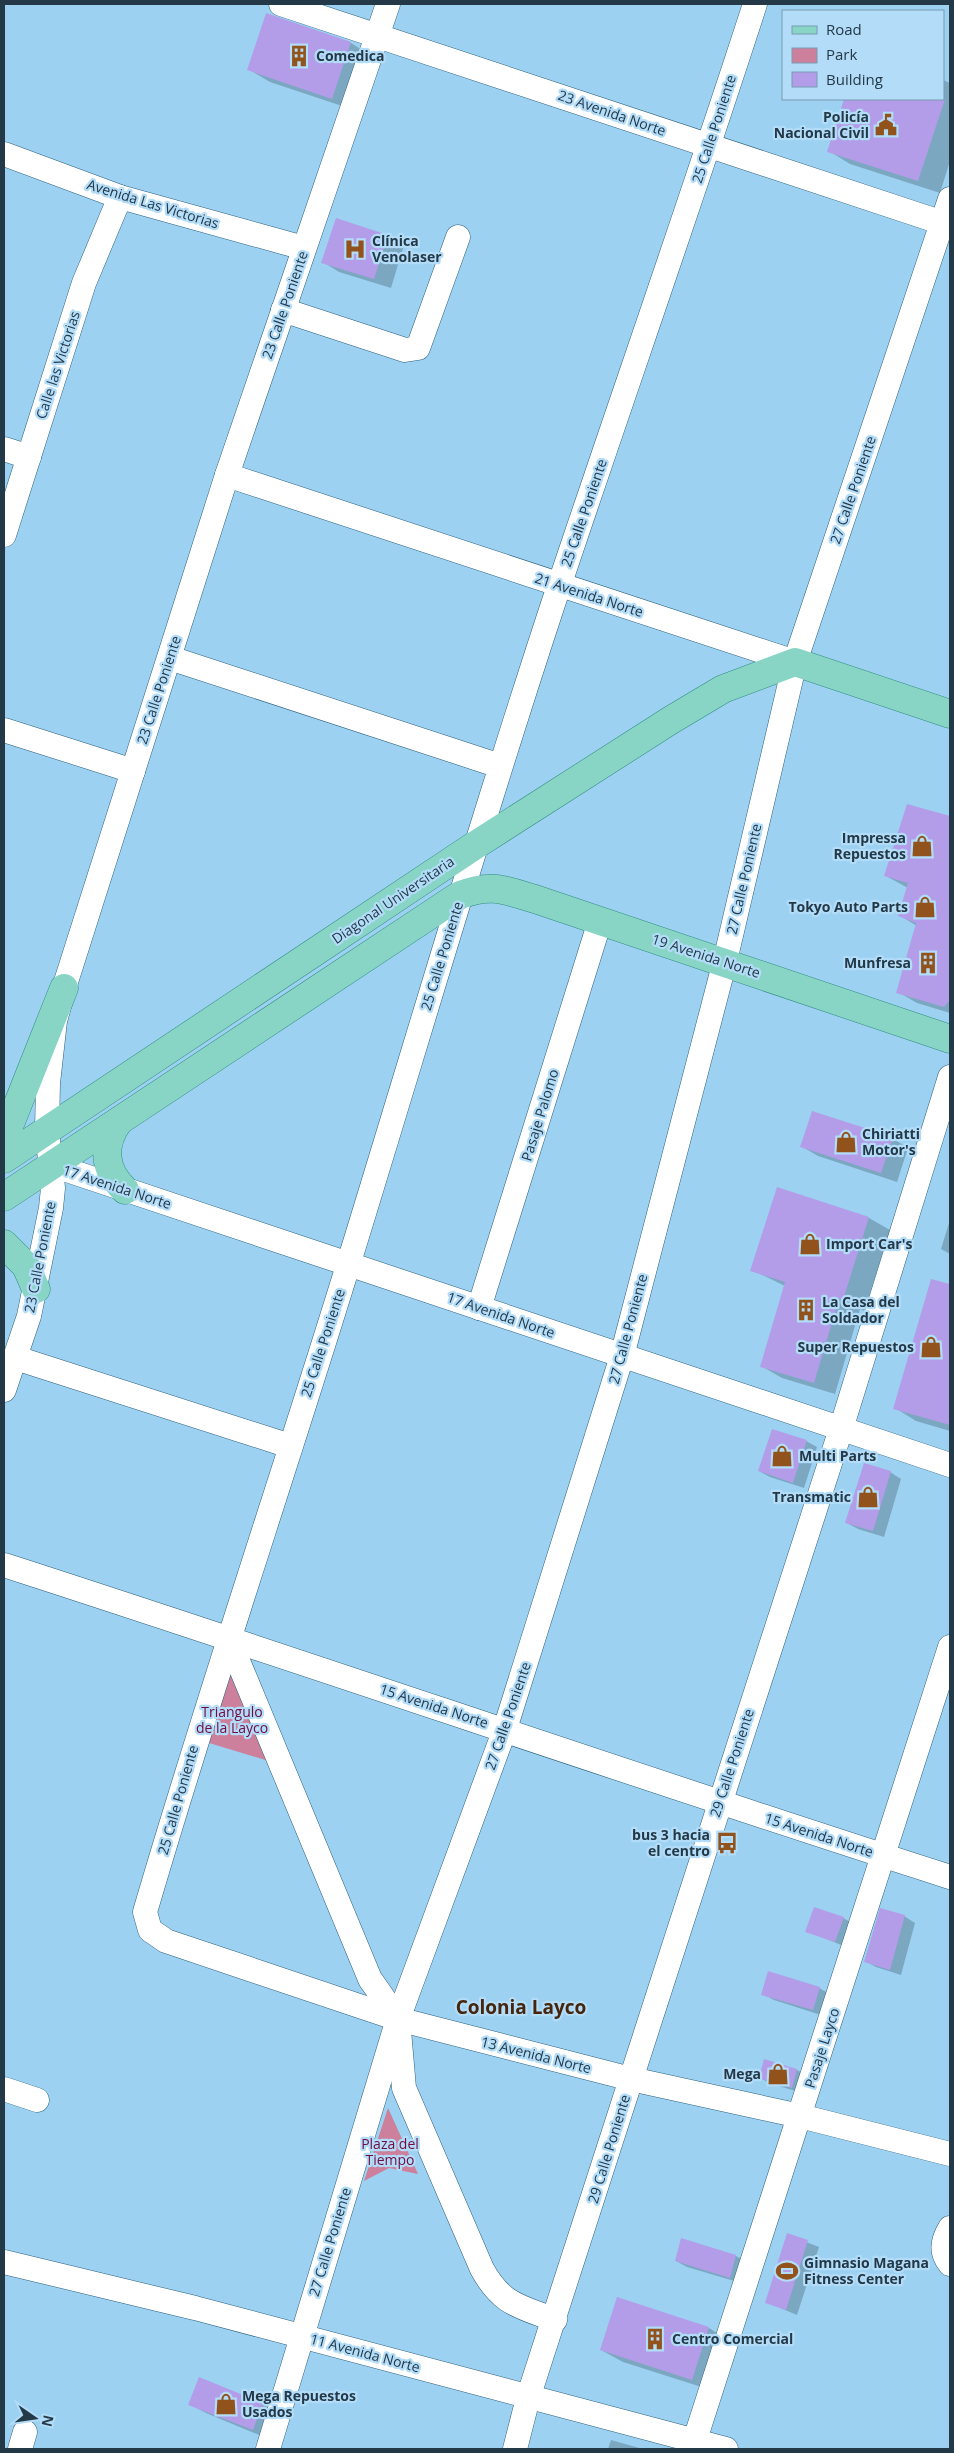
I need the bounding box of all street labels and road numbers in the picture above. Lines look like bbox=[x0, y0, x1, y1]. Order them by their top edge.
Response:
street label: 25 Calle Poniente bbox=[687, 72, 740, 186]
street label: 23 Avenida Norte bbox=[556, 85, 669, 140]
street label: Avenida Las Victorias bbox=[85, 174, 222, 233]
street label: 23 Calle Poniente bbox=[257, 248, 312, 361]
street label: Calle las Victorias bbox=[31, 308, 84, 421]
street label: 27 Calle Poniente bbox=[825, 433, 880, 546]
street label: 25 Calle Poniente bbox=[556, 456, 611, 569]
street label: 21 Avenida Norte bbox=[532, 568, 646, 621]
street label: 23 Calle Poniente bbox=[132, 633, 185, 747]
street label: 27 Calle Poniente bbox=[722, 822, 766, 936]
street label: Diagonal Universitaria bbox=[328, 851, 458, 948]
street label: 25 Calle Poniente bbox=[416, 899, 467, 1013]
street label: 19 Avenida Norte bbox=[649, 929, 763, 982]
street label: Pasaje Palomo bbox=[517, 1067, 563, 1163]
street label: 17 Avenida Norte bbox=[60, 1160, 174, 1213]
street label: 23 Calle Poniente bbox=[19, 1199, 60, 1314]
street label: 27 Calle Poniente bbox=[604, 1272, 651, 1386]
street label: 25 Calle Poniente bbox=[296, 1286, 349, 1400]
street label: 17 Avenida Norte bbox=[445, 1287, 558, 1342]
street label: 27 Calle Poniente bbox=[480, 1659, 535, 1772]
street label: 15 Avenida Norte bbox=[377, 1679, 491, 1732]
street label: 29 Calle Poniente bbox=[705, 1706, 758, 1820]
street label: 25 Calle Poniente bbox=[153, 1743, 202, 1857]
street label: 15 Avenida Norte bbox=[762, 1808, 876, 1861]
street label: Pasaje Layco bbox=[800, 2005, 843, 2090]
street label: 13 Avenida Norte bbox=[479, 2032, 593, 2077]
street label: 29 Calle Poniente bbox=[583, 2092, 634, 2206]
street label: 27 Calle Poniente bbox=[304, 2185, 355, 2299]
street label: 11 Avenida Norte bbox=[308, 2329, 422, 2376]

